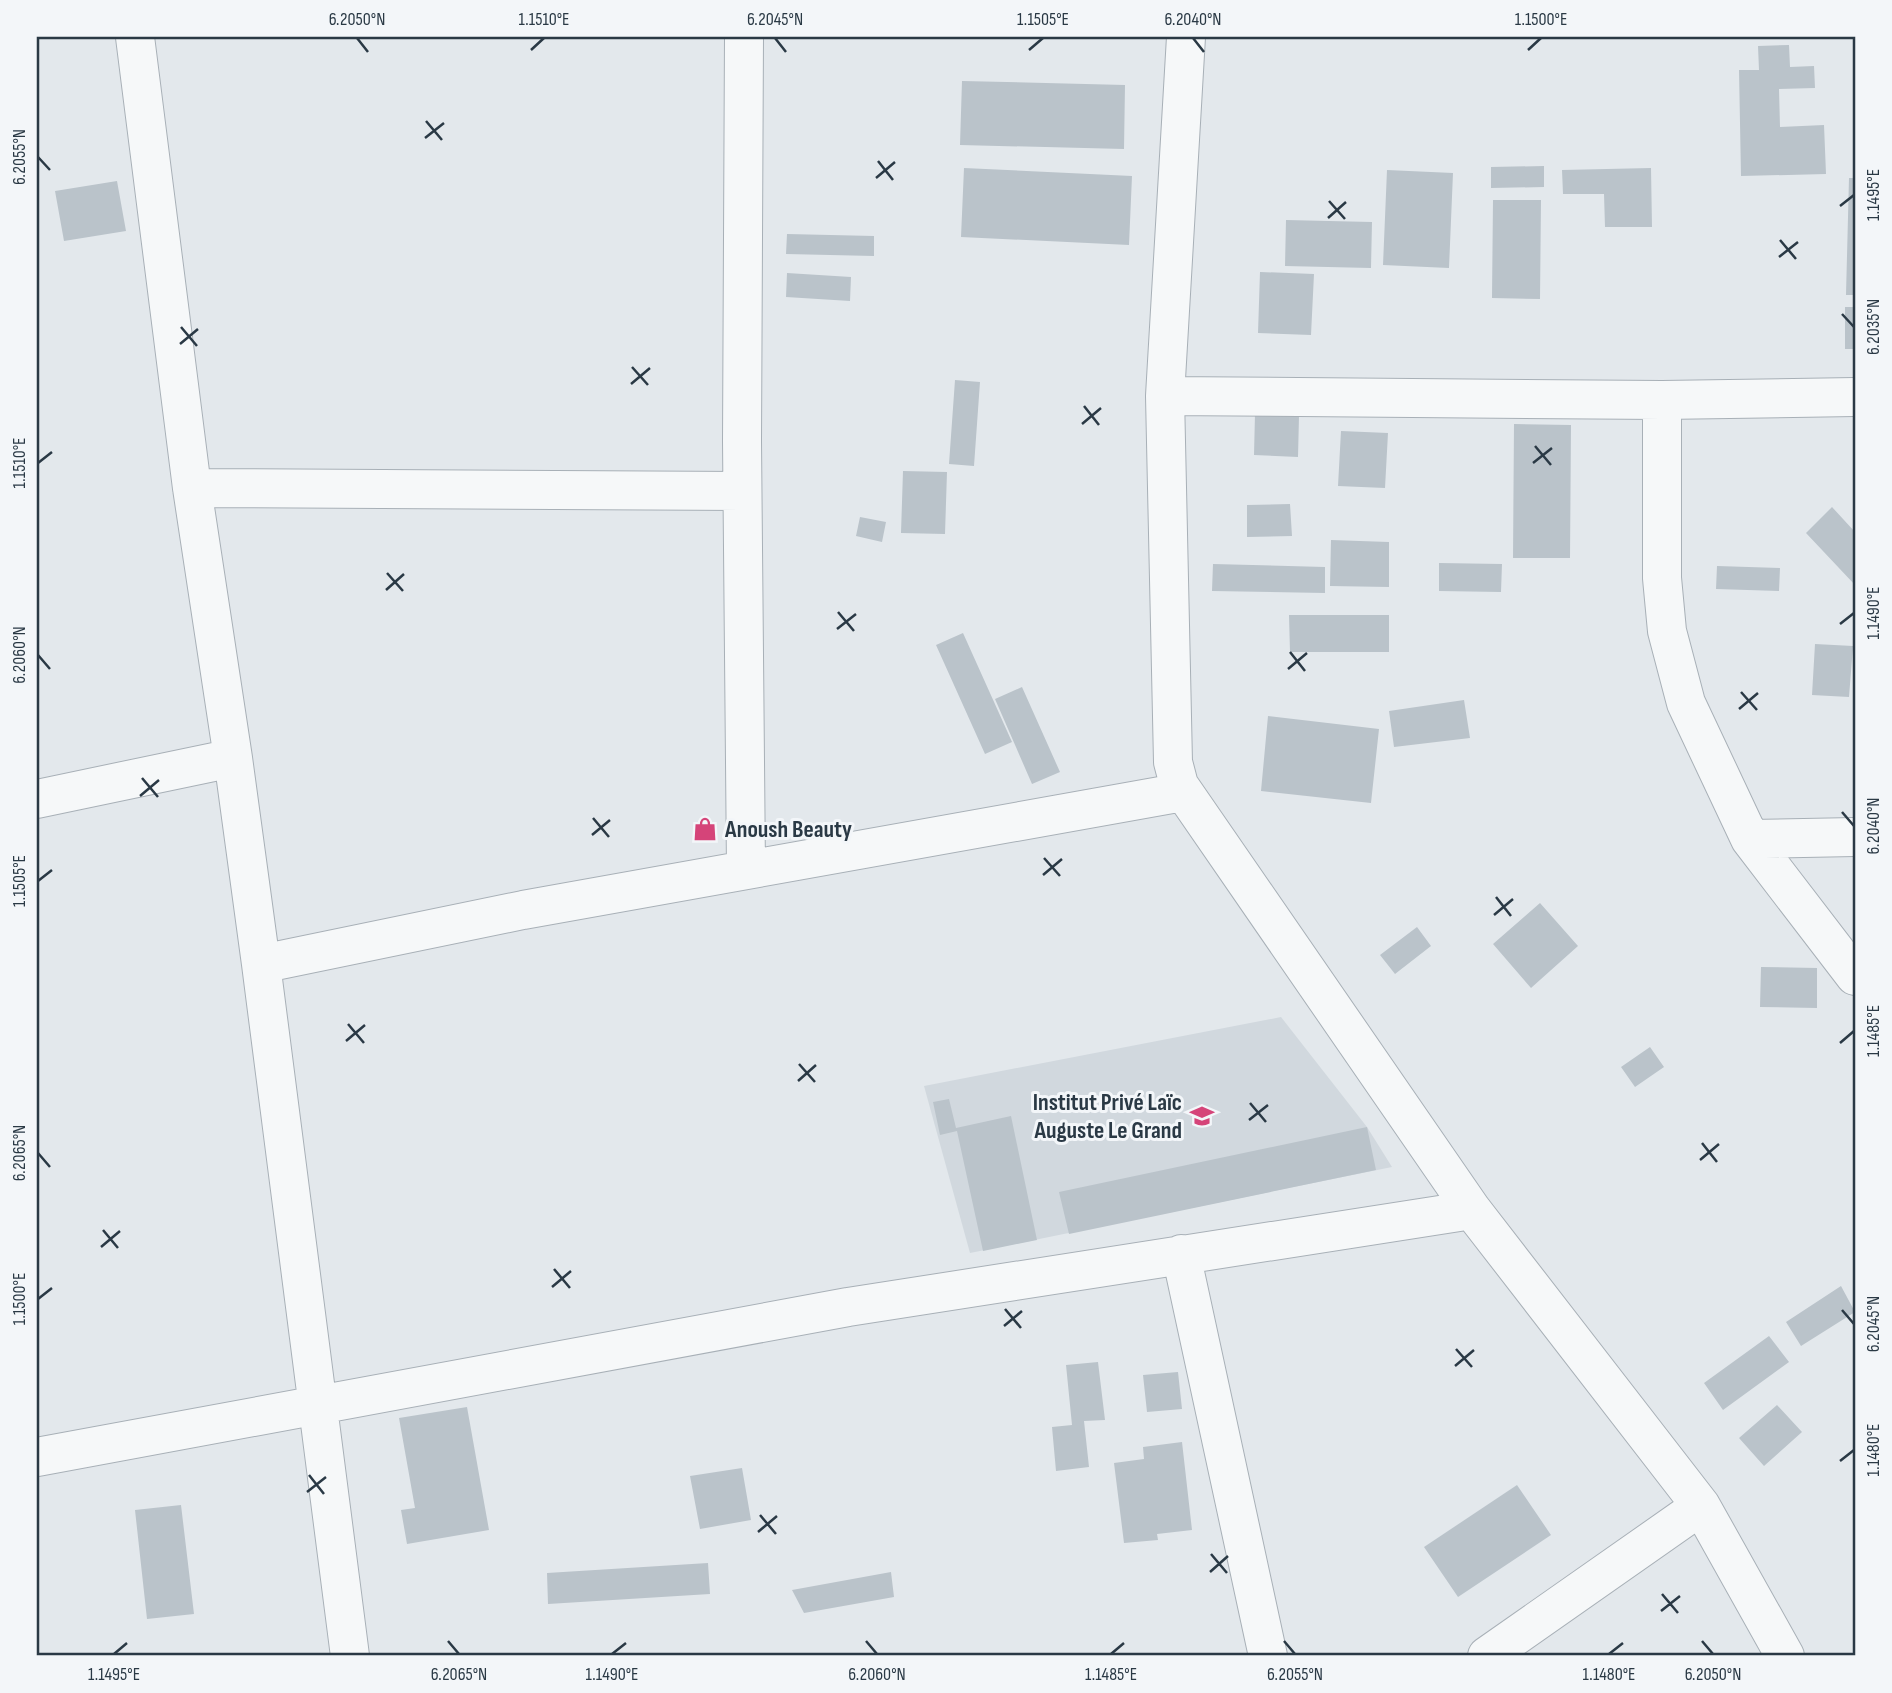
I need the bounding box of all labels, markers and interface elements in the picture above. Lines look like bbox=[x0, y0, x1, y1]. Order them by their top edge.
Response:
text: 6.2050°N bbox=[329, 9, 385, 30]
text: 1.1510°E bbox=[519, 9, 570, 30]
text: 6.2045°N bbox=[747, 9, 803, 30]
text: 1.1505°E bbox=[1017, 9, 1069, 30]
text: 6.2040°N bbox=[1164, 9, 1222, 30]
text: 1.1500°E bbox=[1515, 9, 1567, 30]
text: 6.2055°N bbox=[9, 129, 30, 185]
text: 1.1495°E bbox=[1863, 169, 1884, 221]
text: 6.2035°N bbox=[1863, 299, 1884, 355]
text: 1.1510°E bbox=[9, 438, 30, 489]
text: 1.1490°E bbox=[1863, 586, 1884, 640]
text: 6.2060°N bbox=[9, 626, 30, 684]
text: 6.2040°N bbox=[1863, 797, 1884, 855]
shop icon: Anoush Beauty bbox=[691, 815, 719, 843]
place label: Anoush Beauty bbox=[724, 815, 852, 844]
text: 1.1505°E bbox=[9, 855, 30, 907]
text: 1.1485°E bbox=[1863, 1005, 1884, 1057]
place label: Institut Privé Laïc Auguste Le Grand bbox=[1033, 1088, 1182, 1145]
school or university icon: Institut Privé Laïc Auguste Le Grand bbox=[1188, 1102, 1216, 1130]
text: 6.2065°N bbox=[9, 1125, 30, 1181]
text: 1.1500°E bbox=[9, 1273, 30, 1325]
text: 6.2045°N bbox=[1863, 1296, 1884, 1352]
text: 1.1480°E bbox=[1863, 1424, 1884, 1476]
text: 1.1495°E bbox=[88, 1664, 140, 1685]
text: 6.2065°N bbox=[431, 1664, 487, 1685]
text: 1.1490°E bbox=[585, 1664, 639, 1685]
text: 6.2060°N bbox=[848, 1664, 906, 1685]
text: 1.1485°E bbox=[1085, 1664, 1137, 1685]
text: 6.2055°N bbox=[1267, 1664, 1323, 1685]
text: 1.1480°E bbox=[1583, 1664, 1635, 1685]
text: 6.2050°N bbox=[1685, 1664, 1741, 1685]

